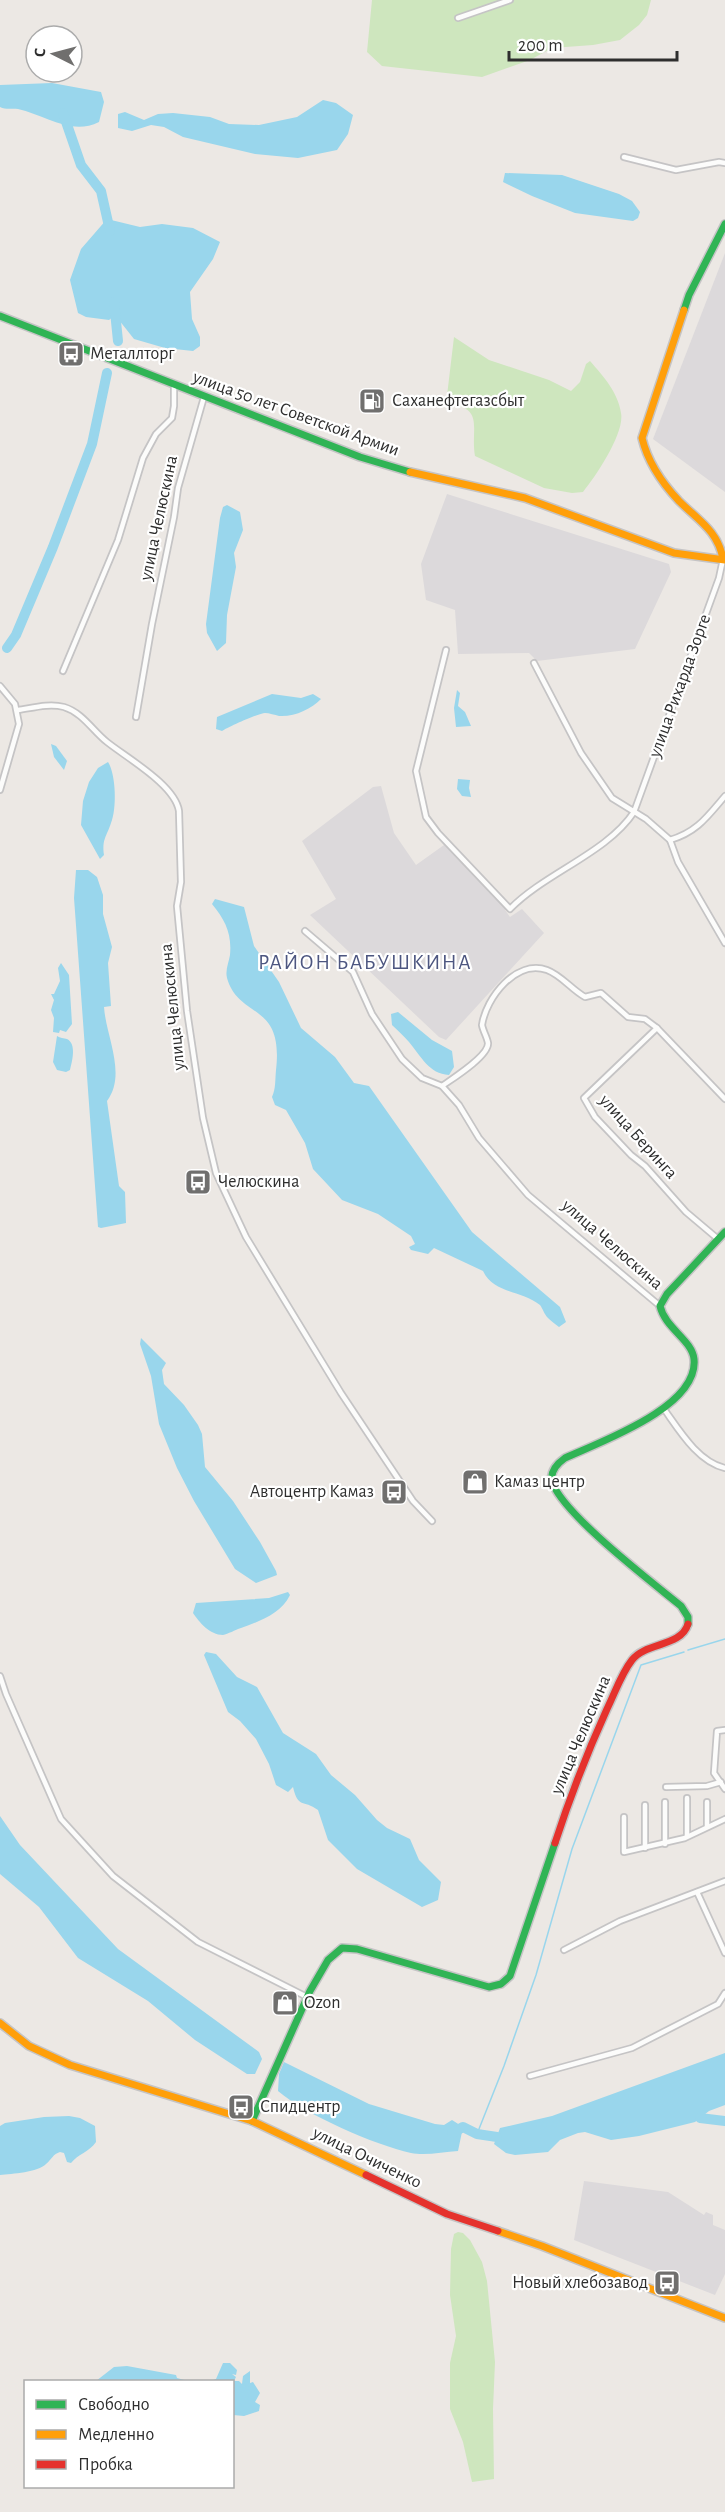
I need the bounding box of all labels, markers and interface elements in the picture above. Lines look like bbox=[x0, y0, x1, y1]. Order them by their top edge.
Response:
north arrow bbox=[24, 24, 84, 84]
scale bar bbox=[509, 24, 677, 62]
text: 200 m bbox=[518, 37, 563, 55]
text: С bbox=[32, 47, 49, 58]
bus stop icon: Металлторг bbox=[56, 339, 86, 369]
place label: Металлторг bbox=[90, 345, 175, 363]
street label: улица 50 лет Советской Армии bbox=[189, 368, 402, 460]
fuel station icon: Саханефтегазсбыт bbox=[357, 386, 387, 416]
place label: Саханефтегазсбыт bbox=[392, 391, 525, 410]
street label: улица Челюскина bbox=[137, 454, 181, 583]
street label: улица Рихарда Зорге bbox=[645, 612, 714, 761]
street label: улица Челюскина bbox=[157, 943, 189, 1072]
district label: РАЙОН БАБУШКИНА bbox=[258, 951, 472, 973]
street label: улица Беринга bbox=[595, 1091, 680, 1183]
bus stop icon: Челюскина bbox=[183, 1167, 213, 1197]
place label: Челюскина bbox=[218, 1173, 299, 1191]
street label: улица Челюскина bbox=[557, 1196, 666, 1294]
shop icon: Камаз центр bbox=[460, 1467, 490, 1497]
place label: Камаз центр bbox=[494, 1473, 585, 1491]
bus stop icon: Автоцентр Камаз bbox=[379, 1477, 409, 1507]
place label: Автоцентр Камаз bbox=[250, 1483, 374, 1501]
street label: улица Челюскина bbox=[547, 1673, 614, 1798]
shop icon: Ozon bbox=[270, 1988, 300, 2018]
place label: Ozon bbox=[304, 1994, 341, 2012]
bus stop icon: Спидцентр bbox=[226, 2092, 256, 2122]
place label: Спидцентр bbox=[260, 2098, 340, 2116]
street label: улица Очиченко bbox=[309, 2124, 424, 2192]
bus stop icon: Новый хлебозавод bbox=[652, 2268, 682, 2298]
place label: Новый хлебозавод bbox=[512, 2273, 648, 2292]
legend bbox=[24, 2380, 234, 2488]
text: Свободно bbox=[78, 2395, 150, 2414]
text: Медленно bbox=[78, 2426, 154, 2444]
text: Пробка bbox=[78, 2455, 133, 2474]

